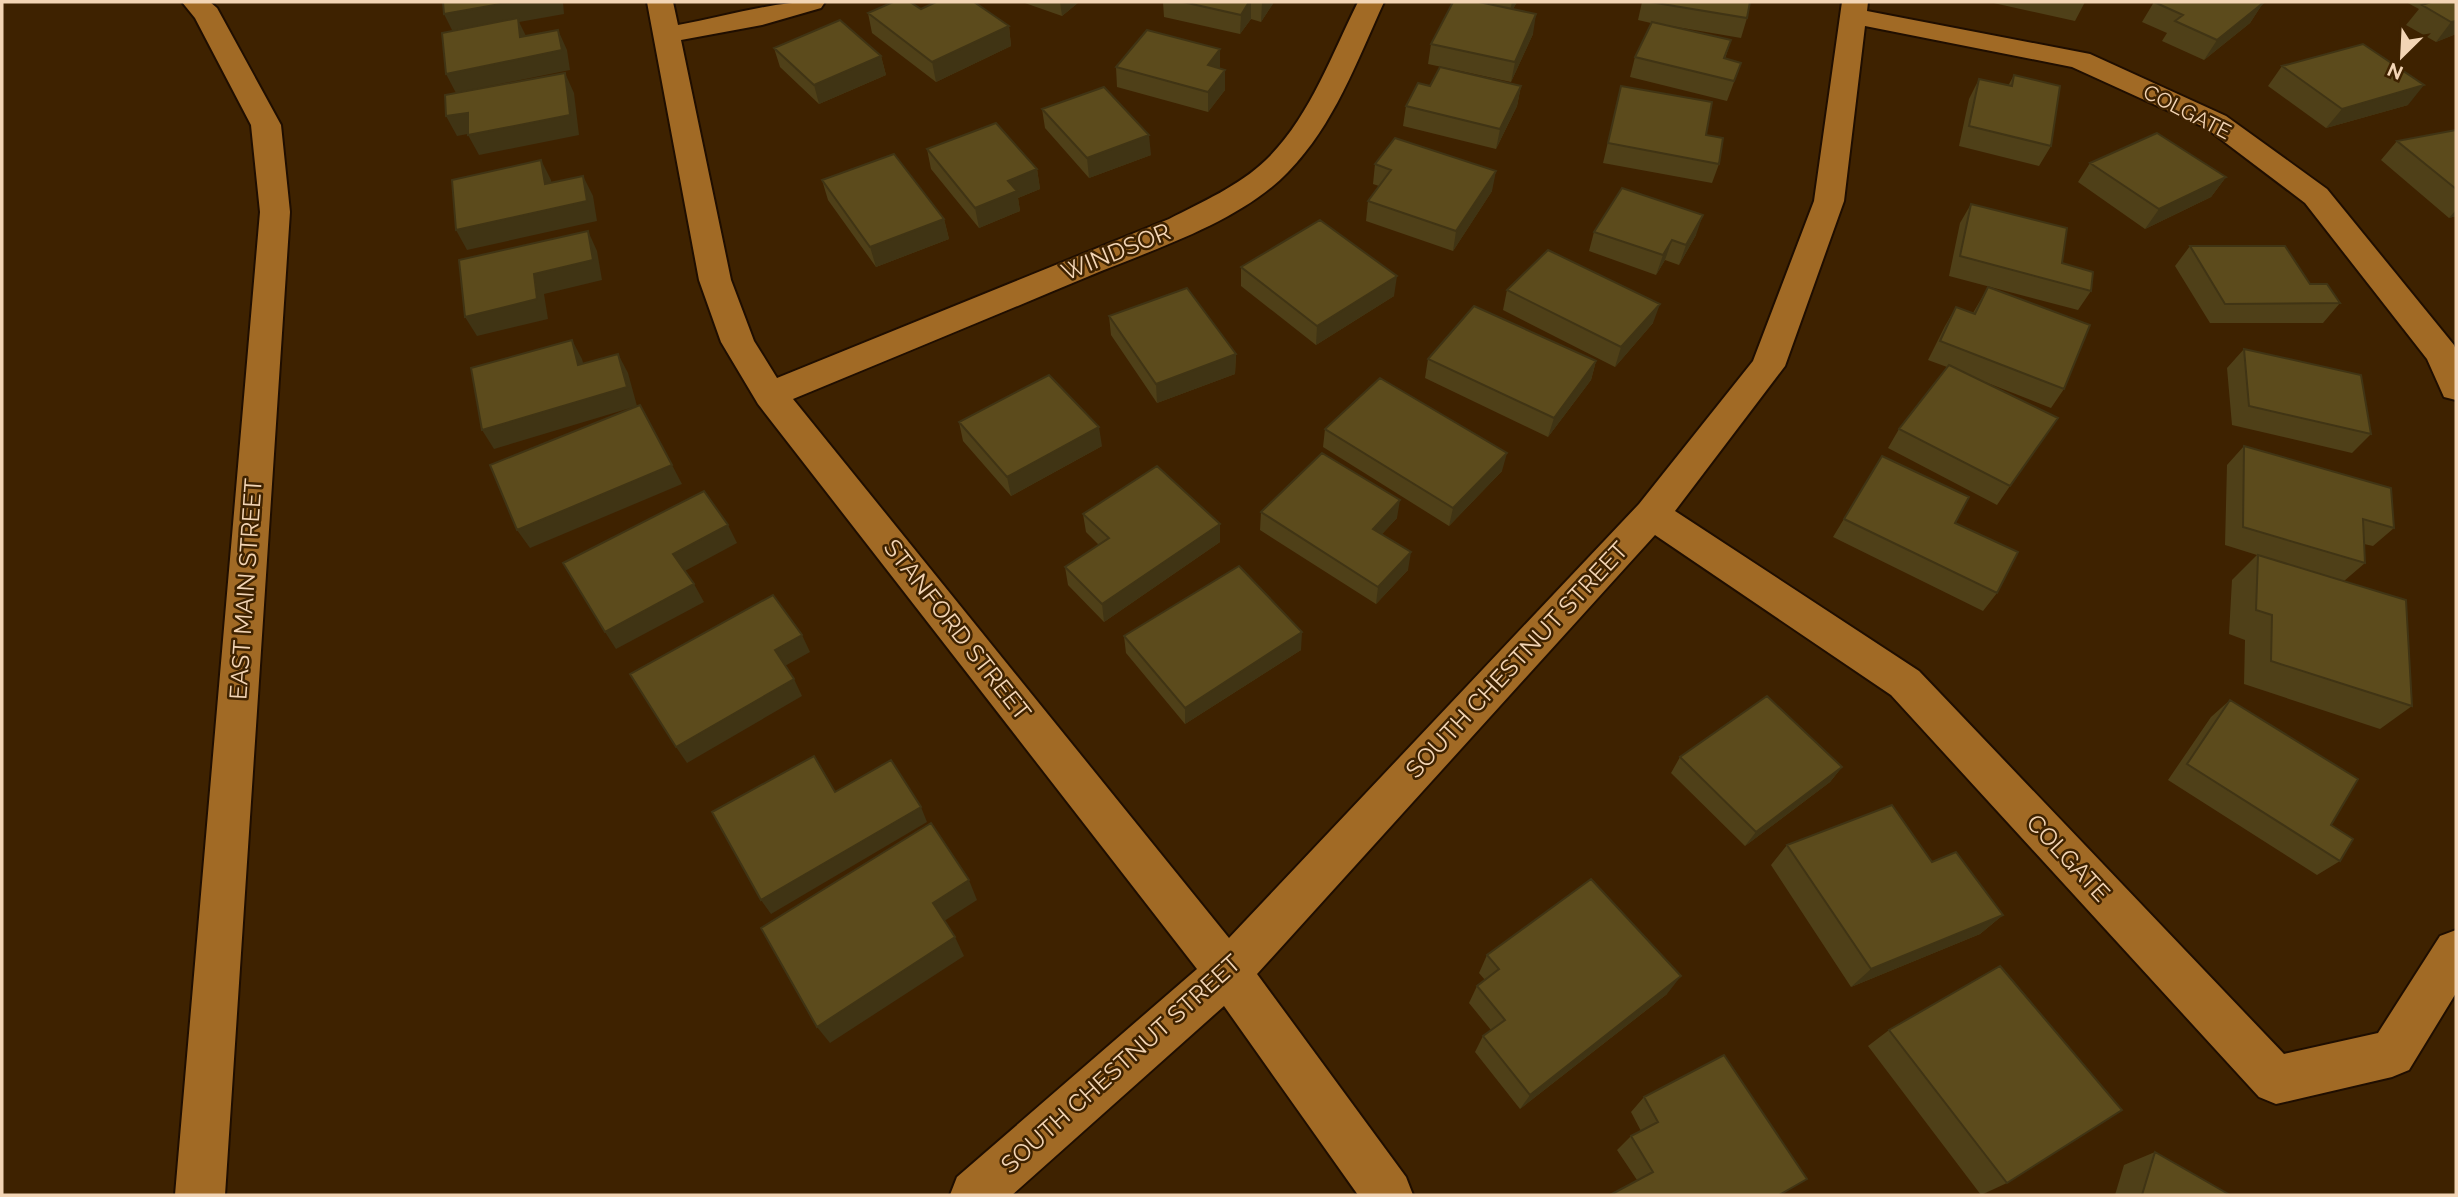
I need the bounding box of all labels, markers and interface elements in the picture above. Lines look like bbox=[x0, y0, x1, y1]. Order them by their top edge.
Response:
north arrow bbox=[2367, 21, 2437, 91]
text: N bbox=[2384, 59, 2406, 85]
street label: COLGATE bbox=[2139, 79, 2235, 144]
street label: WINDSOR bbox=[1057, 217, 1175, 287]
street label: EAST MAIN STREET bbox=[223, 477, 268, 701]
street label: STANFORD STREET bbox=[878, 533, 1037, 726]
street label: SOUTH CHESTNUT STREET bbox=[1399, 535, 1634, 784]
street label: COLGATE bbox=[2021, 808, 2116, 907]
street label: SOUTH CHESTNUT STREET bbox=[995, 948, 1247, 1179]

